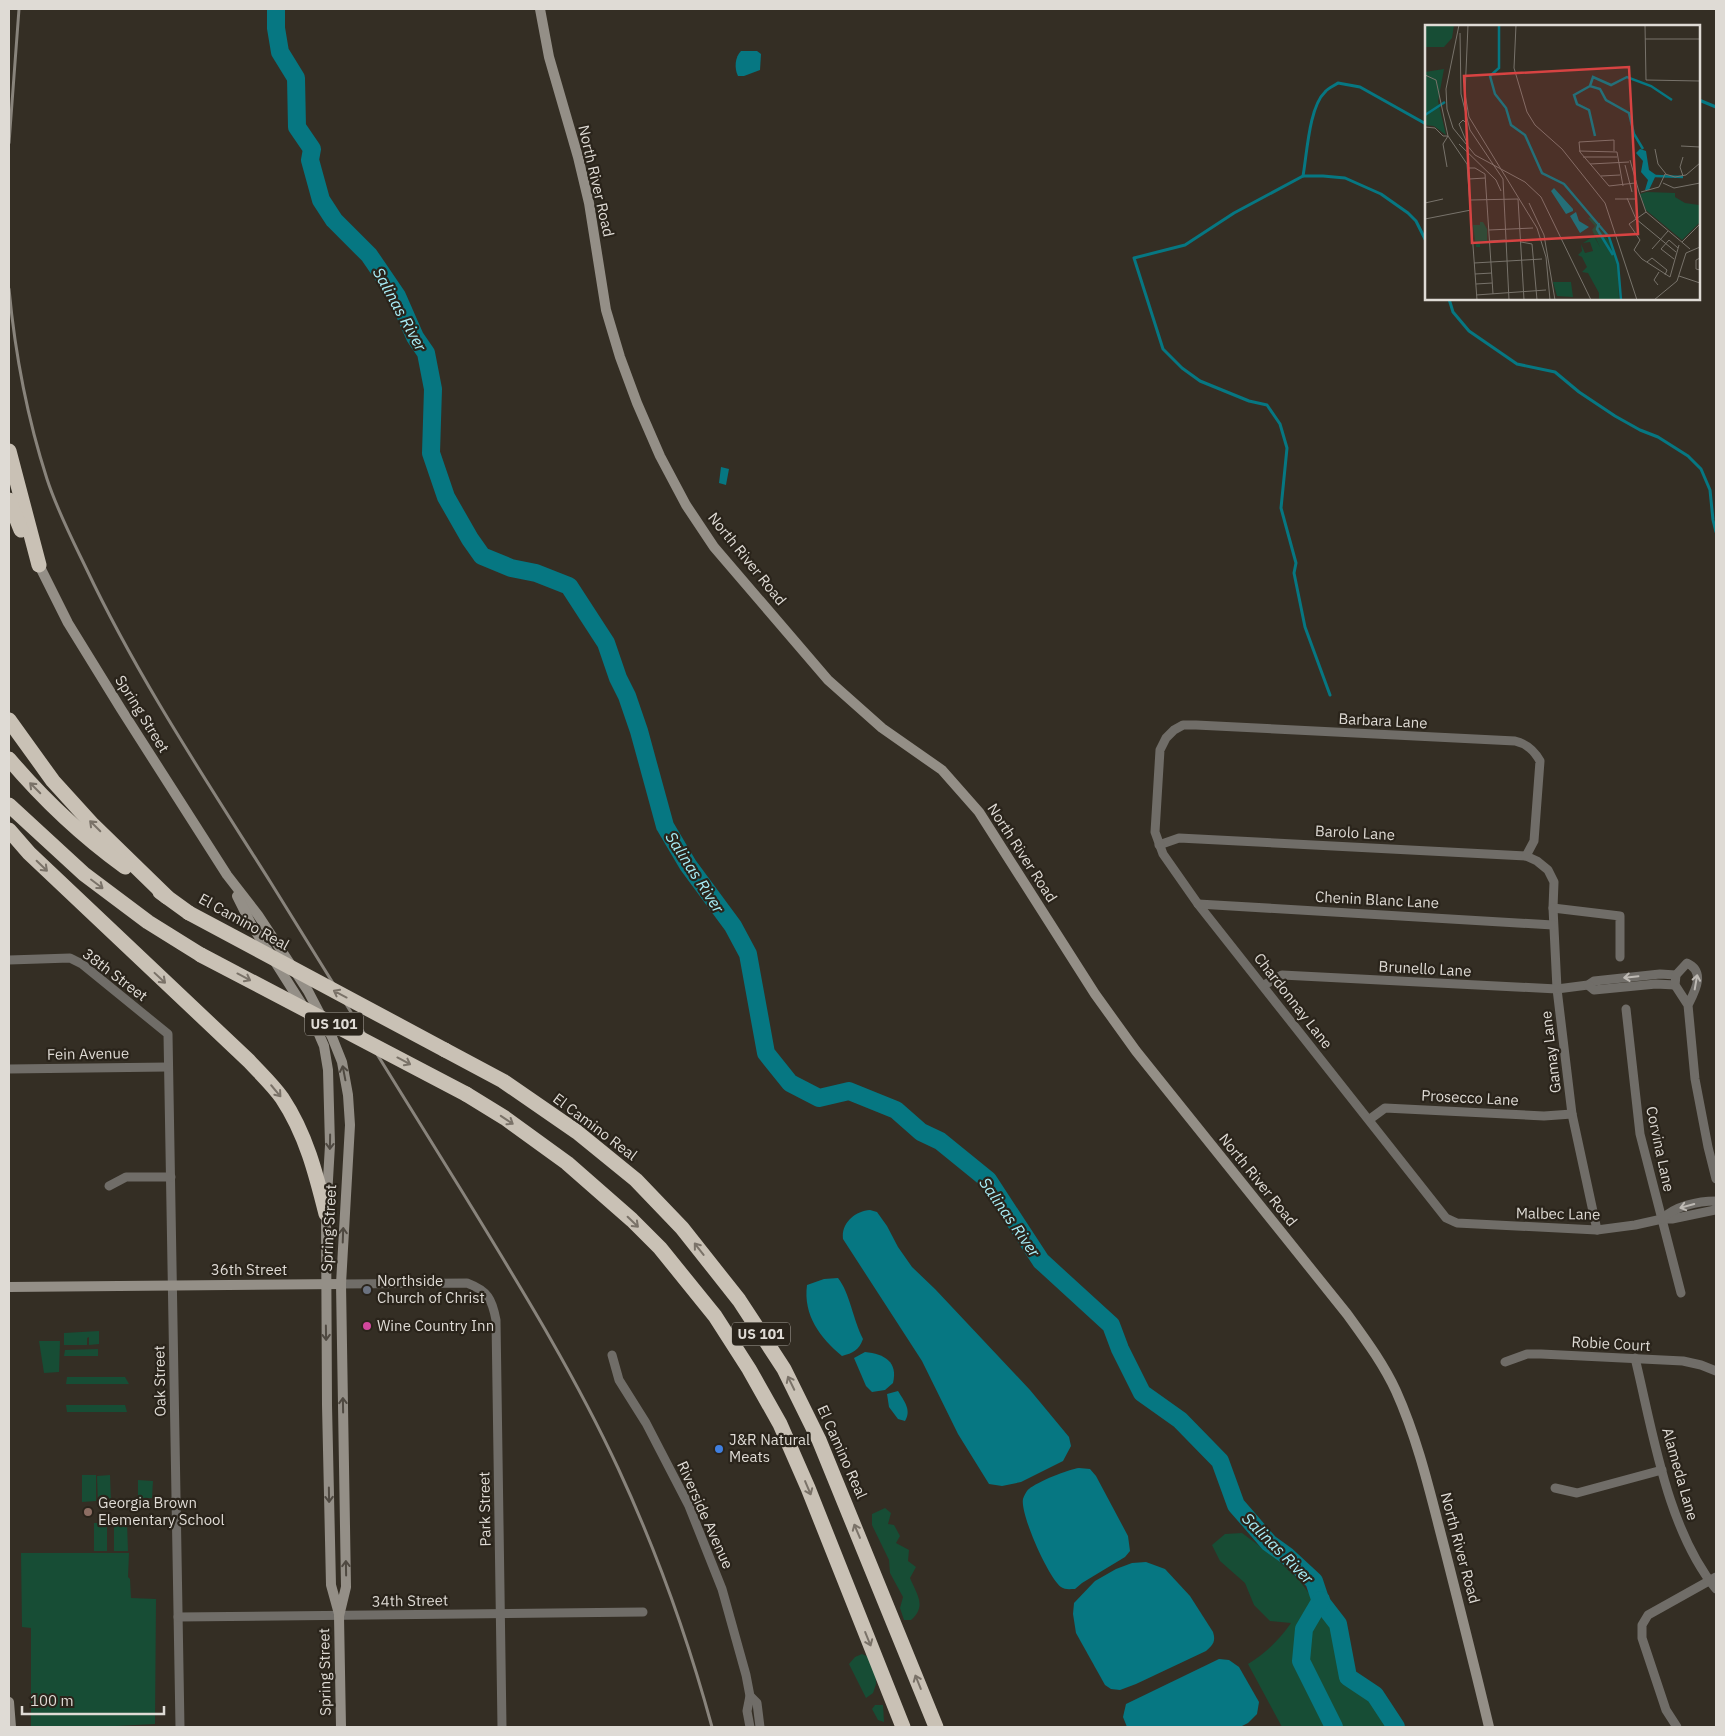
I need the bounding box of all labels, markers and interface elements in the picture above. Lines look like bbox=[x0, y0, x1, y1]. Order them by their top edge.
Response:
inset map bbox=[1425, 25, 1700, 300]
street label: North River Road bbox=[574, 123, 619, 239]
water label: Salinas River bbox=[369, 264, 432, 355]
street label: North River Road bbox=[704, 508, 791, 609]
street label: Spring Street bbox=[111, 671, 174, 756]
street label: Barbara Lane bbox=[1338, 709, 1428, 732]
one-way arrow bbox=[29, 782, 41, 795]
street label: North River Road bbox=[983, 800, 1062, 906]
one-way arrow bbox=[89, 821, 101, 833]
street label: Barolo Lane bbox=[1315, 821, 1395, 844]
water label: Salinas River bbox=[661, 828, 729, 917]
one-way arrow bbox=[36, 860, 48, 872]
one-way arrow bbox=[90, 879, 104, 889]
street label: Chenin Blanc Lane bbox=[1315, 887, 1440, 912]
street label: El Camino Real bbox=[196, 889, 293, 954]
street label: 38th Street bbox=[79, 944, 152, 1005]
street label: Chardonnay Lane bbox=[1250, 949, 1337, 1052]
street label: Brunello Lane bbox=[1378, 957, 1472, 980]
one-way arrow bbox=[153, 972, 166, 984]
one-way arrow bbox=[237, 972, 252, 982]
one-way arrow bbox=[1624, 972, 1640, 982]
one-way arrow bbox=[1692, 975, 1702, 991]
one-way arrow bbox=[333, 989, 348, 999]
street label: Gamay Lane bbox=[1536, 1010, 1565, 1094]
road number: US 101 bbox=[305, 1012, 363, 1036]
street label: Fein Avenue bbox=[47, 1043, 129, 1064]
one-way arrow bbox=[396, 1056, 411, 1066]
one-way arrow bbox=[339, 1065, 348, 1081]
one-way arrow bbox=[271, 1084, 282, 1097]
street label: Prosecco Lane bbox=[1421, 1085, 1519, 1110]
street label: El Camino Real bbox=[549, 1089, 641, 1164]
street label: Corvina Lane bbox=[1642, 1104, 1679, 1193]
one-way arrow bbox=[500, 1115, 514, 1125]
street label: North River Road bbox=[1215, 1129, 1302, 1230]
one-way arrow bbox=[325, 1134, 334, 1150]
water label: Salinas River bbox=[975, 1173, 1045, 1262]
street label: Spring Street bbox=[317, 1184, 340, 1272]
one-way arrow bbox=[1680, 1202, 1696, 1211]
street label: Malbec Lane bbox=[1516, 1203, 1600, 1224]
one-way arrow bbox=[627, 1216, 640, 1228]
one-way arrow bbox=[339, 1227, 348, 1243]
one-way arrow bbox=[693, 1243, 704, 1256]
street label: 36th Street bbox=[211, 1260, 287, 1279]
place label: Northside Church of Christ bbox=[377, 1271, 485, 1307]
marker: Northside Church of Christ bbox=[361, 1284, 373, 1296]
place label: Wine Country Inn bbox=[377, 1316, 494, 1335]
marker: Wine Country Inn bbox=[361, 1320, 373, 1332]
road number: US 101 bbox=[732, 1322, 790, 1346]
one-way arrow bbox=[321, 1324, 331, 1341]
street label: Robie Court bbox=[1571, 1332, 1651, 1355]
street label: Oak Street bbox=[149, 1345, 170, 1417]
one-way arrow bbox=[786, 1376, 795, 1391]
one-way arrow bbox=[339, 1397, 348, 1413]
street label: El Camino Real bbox=[813, 1402, 872, 1502]
street label: Alameda Lane bbox=[1658, 1425, 1703, 1522]
place label: J&R Natural Meats bbox=[729, 1430, 810, 1466]
marker: J&R Natural Meats bbox=[713, 1443, 725, 1455]
street label: Riverside Avenue bbox=[673, 1458, 738, 1572]
street label: Park Street bbox=[474, 1471, 495, 1547]
one-way arrow bbox=[803, 1480, 813, 1495]
one-way arrow bbox=[324, 1487, 334, 1503]
street label: North River Road bbox=[1437, 1490, 1484, 1606]
place label: Georgia Brown Elementary School bbox=[98, 1493, 225, 1529]
marker: Georgia Brown Elementary School bbox=[82, 1506, 94, 1518]
water label: Salinas River bbox=[1238, 1508, 1319, 1589]
one-way arrow bbox=[852, 1524, 861, 1539]
one-way arrow bbox=[341, 1560, 351, 1576]
street label: 34th Street bbox=[372, 1590, 448, 1611]
street label: Spring Street bbox=[314, 1628, 335, 1716]
one-way arrow bbox=[864, 1630, 873, 1646]
one-way arrow bbox=[912, 1675, 922, 1690]
scale bar bbox=[22, 1684, 165, 1716]
text: 100 m bbox=[30, 1691, 74, 1710]

